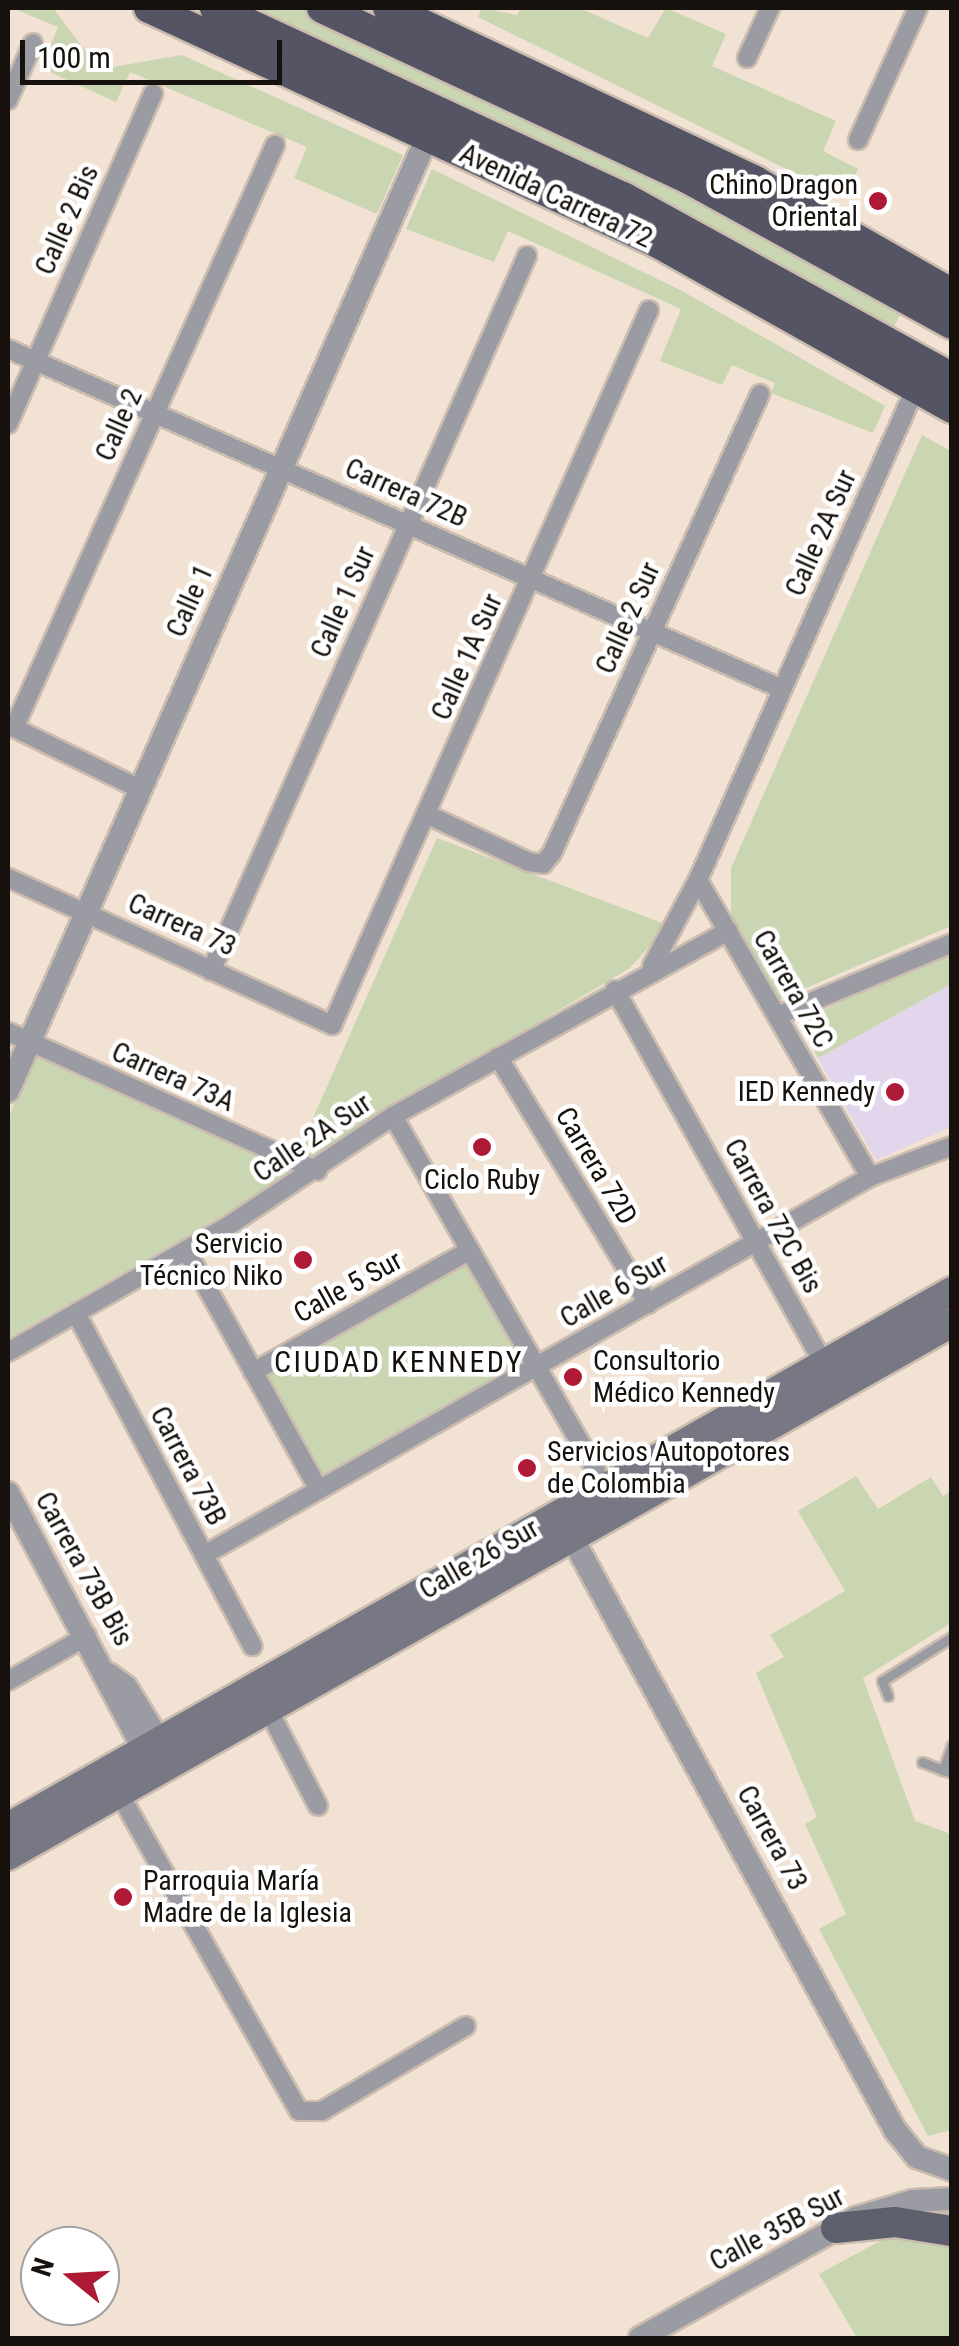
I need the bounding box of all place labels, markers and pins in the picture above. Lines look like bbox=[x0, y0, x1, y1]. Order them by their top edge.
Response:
place label: Chino Dragon Oriental bbox=[709, 168, 858, 234]
marker: Chino Dragon Oriental bbox=[867, 190, 889, 212]
place label: IED Kennedy bbox=[738, 1075, 875, 1109]
marker: IED Kennedy bbox=[884, 1081, 906, 1103]
marker: Ciclo Ruby bbox=[471, 1136, 493, 1158]
place label: Ciclo Ruby bbox=[424, 1163, 540, 1197]
place label: Servicio Técnico Niko bbox=[140, 1227, 283, 1293]
marker: Servicio Técnico Niko bbox=[292, 1249, 314, 1271]
place label: Consultorio Médico Kennedy bbox=[593, 1344, 775, 1410]
marker: Consultorio Médico Kennedy bbox=[562, 1366, 584, 1388]
place label: Servicios Autopotores de Colombia bbox=[547, 1435, 790, 1501]
marker: Servicios Autopotores de Colombia bbox=[516, 1457, 538, 1479]
place label: Parroquia María Madre de la Iglesia bbox=[143, 1864, 352, 1930]
marker: Parroquia María Madre de la Iglesia bbox=[112, 1886, 134, 1908]

